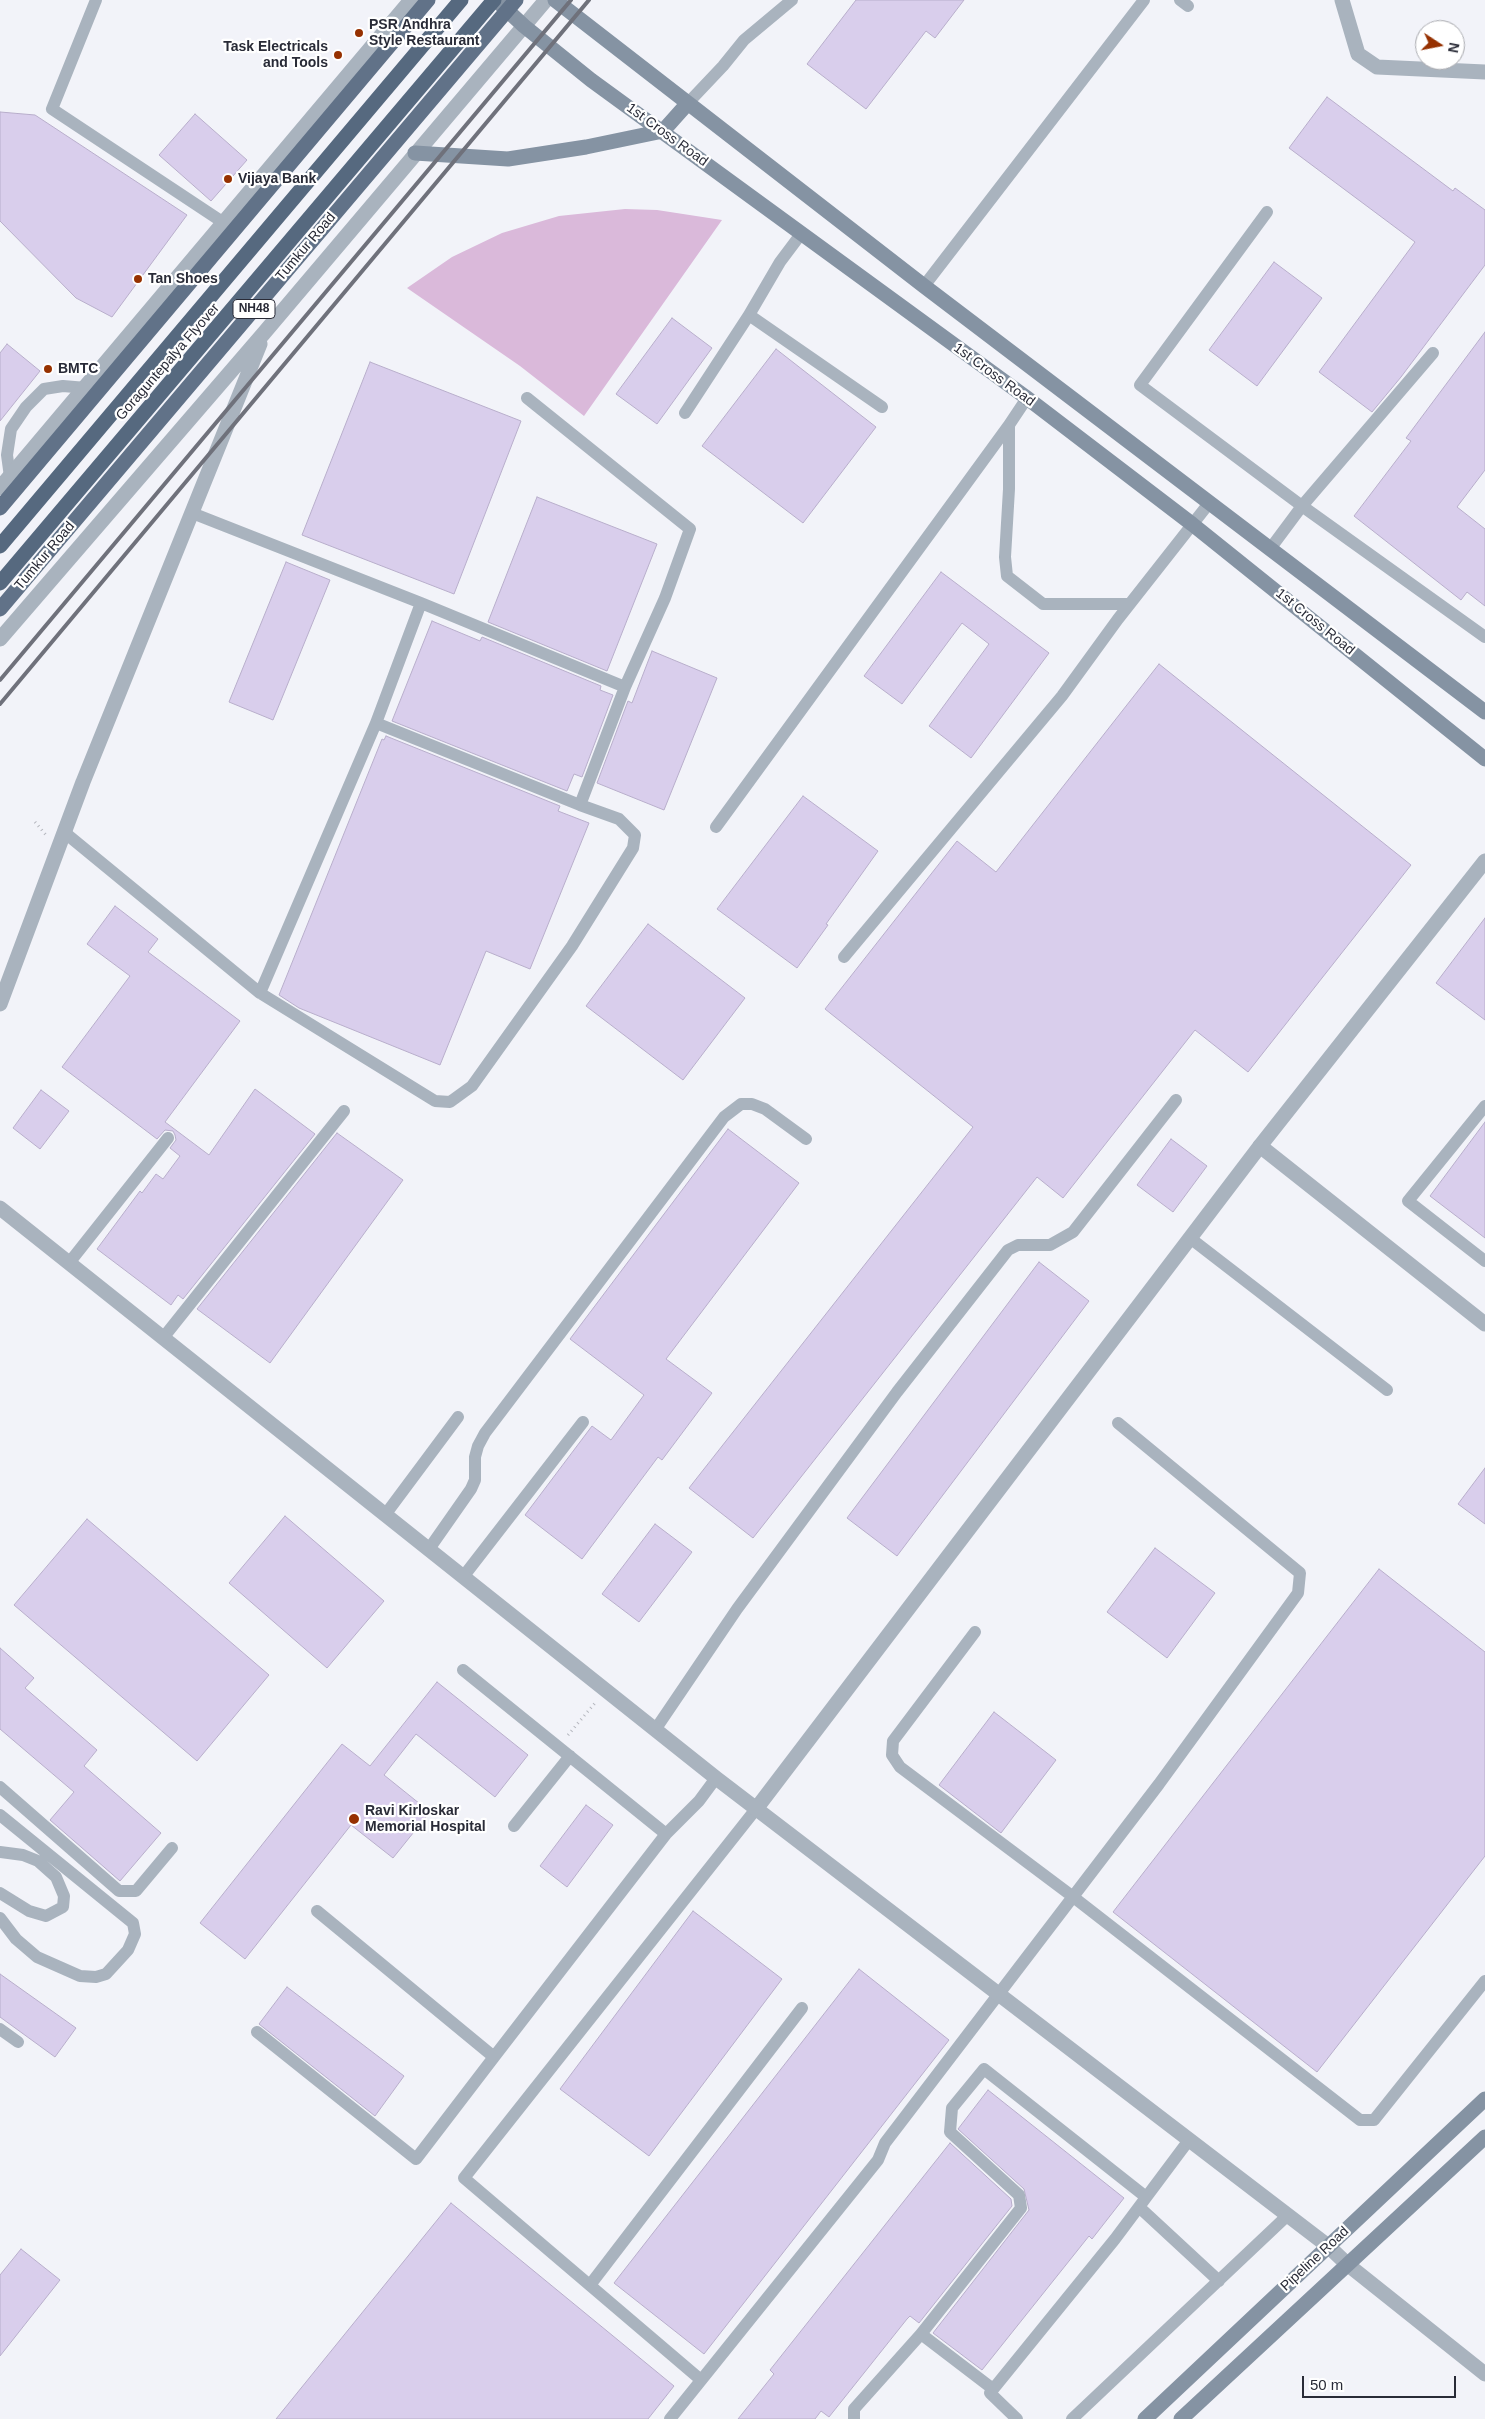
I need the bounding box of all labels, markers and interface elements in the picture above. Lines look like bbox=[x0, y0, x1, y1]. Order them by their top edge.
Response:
place label: PSR Andhra Style Restaurant bbox=[369, 17, 479, 49]
north arrow bbox=[1415, 20, 1465, 70]
marker: PSR Andhra Style Restaurant bbox=[353, 27, 365, 39]
place label: Task Electricals and Tools bbox=[223, 39, 328, 72]
text: N bbox=[1445, 41, 1463, 54]
marker: Task Electricals and Tools bbox=[332, 49, 344, 61]
street label: 1st Cross Road bbox=[623, 100, 711, 170]
place label: Vijaya Bank bbox=[238, 171, 316, 187]
marker: Vijaya Bank bbox=[222, 173, 234, 185]
street label: Tumkur Road bbox=[272, 209, 340, 285]
place label: Tan Shoes bbox=[148, 271, 218, 287]
marker: Tan Shoes bbox=[132, 273, 144, 285]
street label: Goraguntepalya Flyover bbox=[113, 300, 223, 424]
road number: NH48 bbox=[233, 300, 275, 318]
street label: 1st Cross Road bbox=[950, 340, 1038, 410]
place label: BMTC bbox=[58, 361, 98, 377]
marker: BMTC bbox=[42, 363, 54, 375]
street label: Tumkur Road bbox=[11, 518, 79, 594]
street label: 1st Cross Road bbox=[1272, 585, 1358, 659]
place label: Ravi Kirloskar Memorial Hospital bbox=[365, 1803, 486, 1835]
marker: Ravi Kirloskar Memorial Hospital bbox=[347, 1812, 361, 1826]
street label: Pipeline Road bbox=[1277, 2223, 1353, 2295]
scale bar bbox=[1305, 2366, 1459, 2398]
text: 50 m bbox=[1310, 2376, 1343, 2393]

